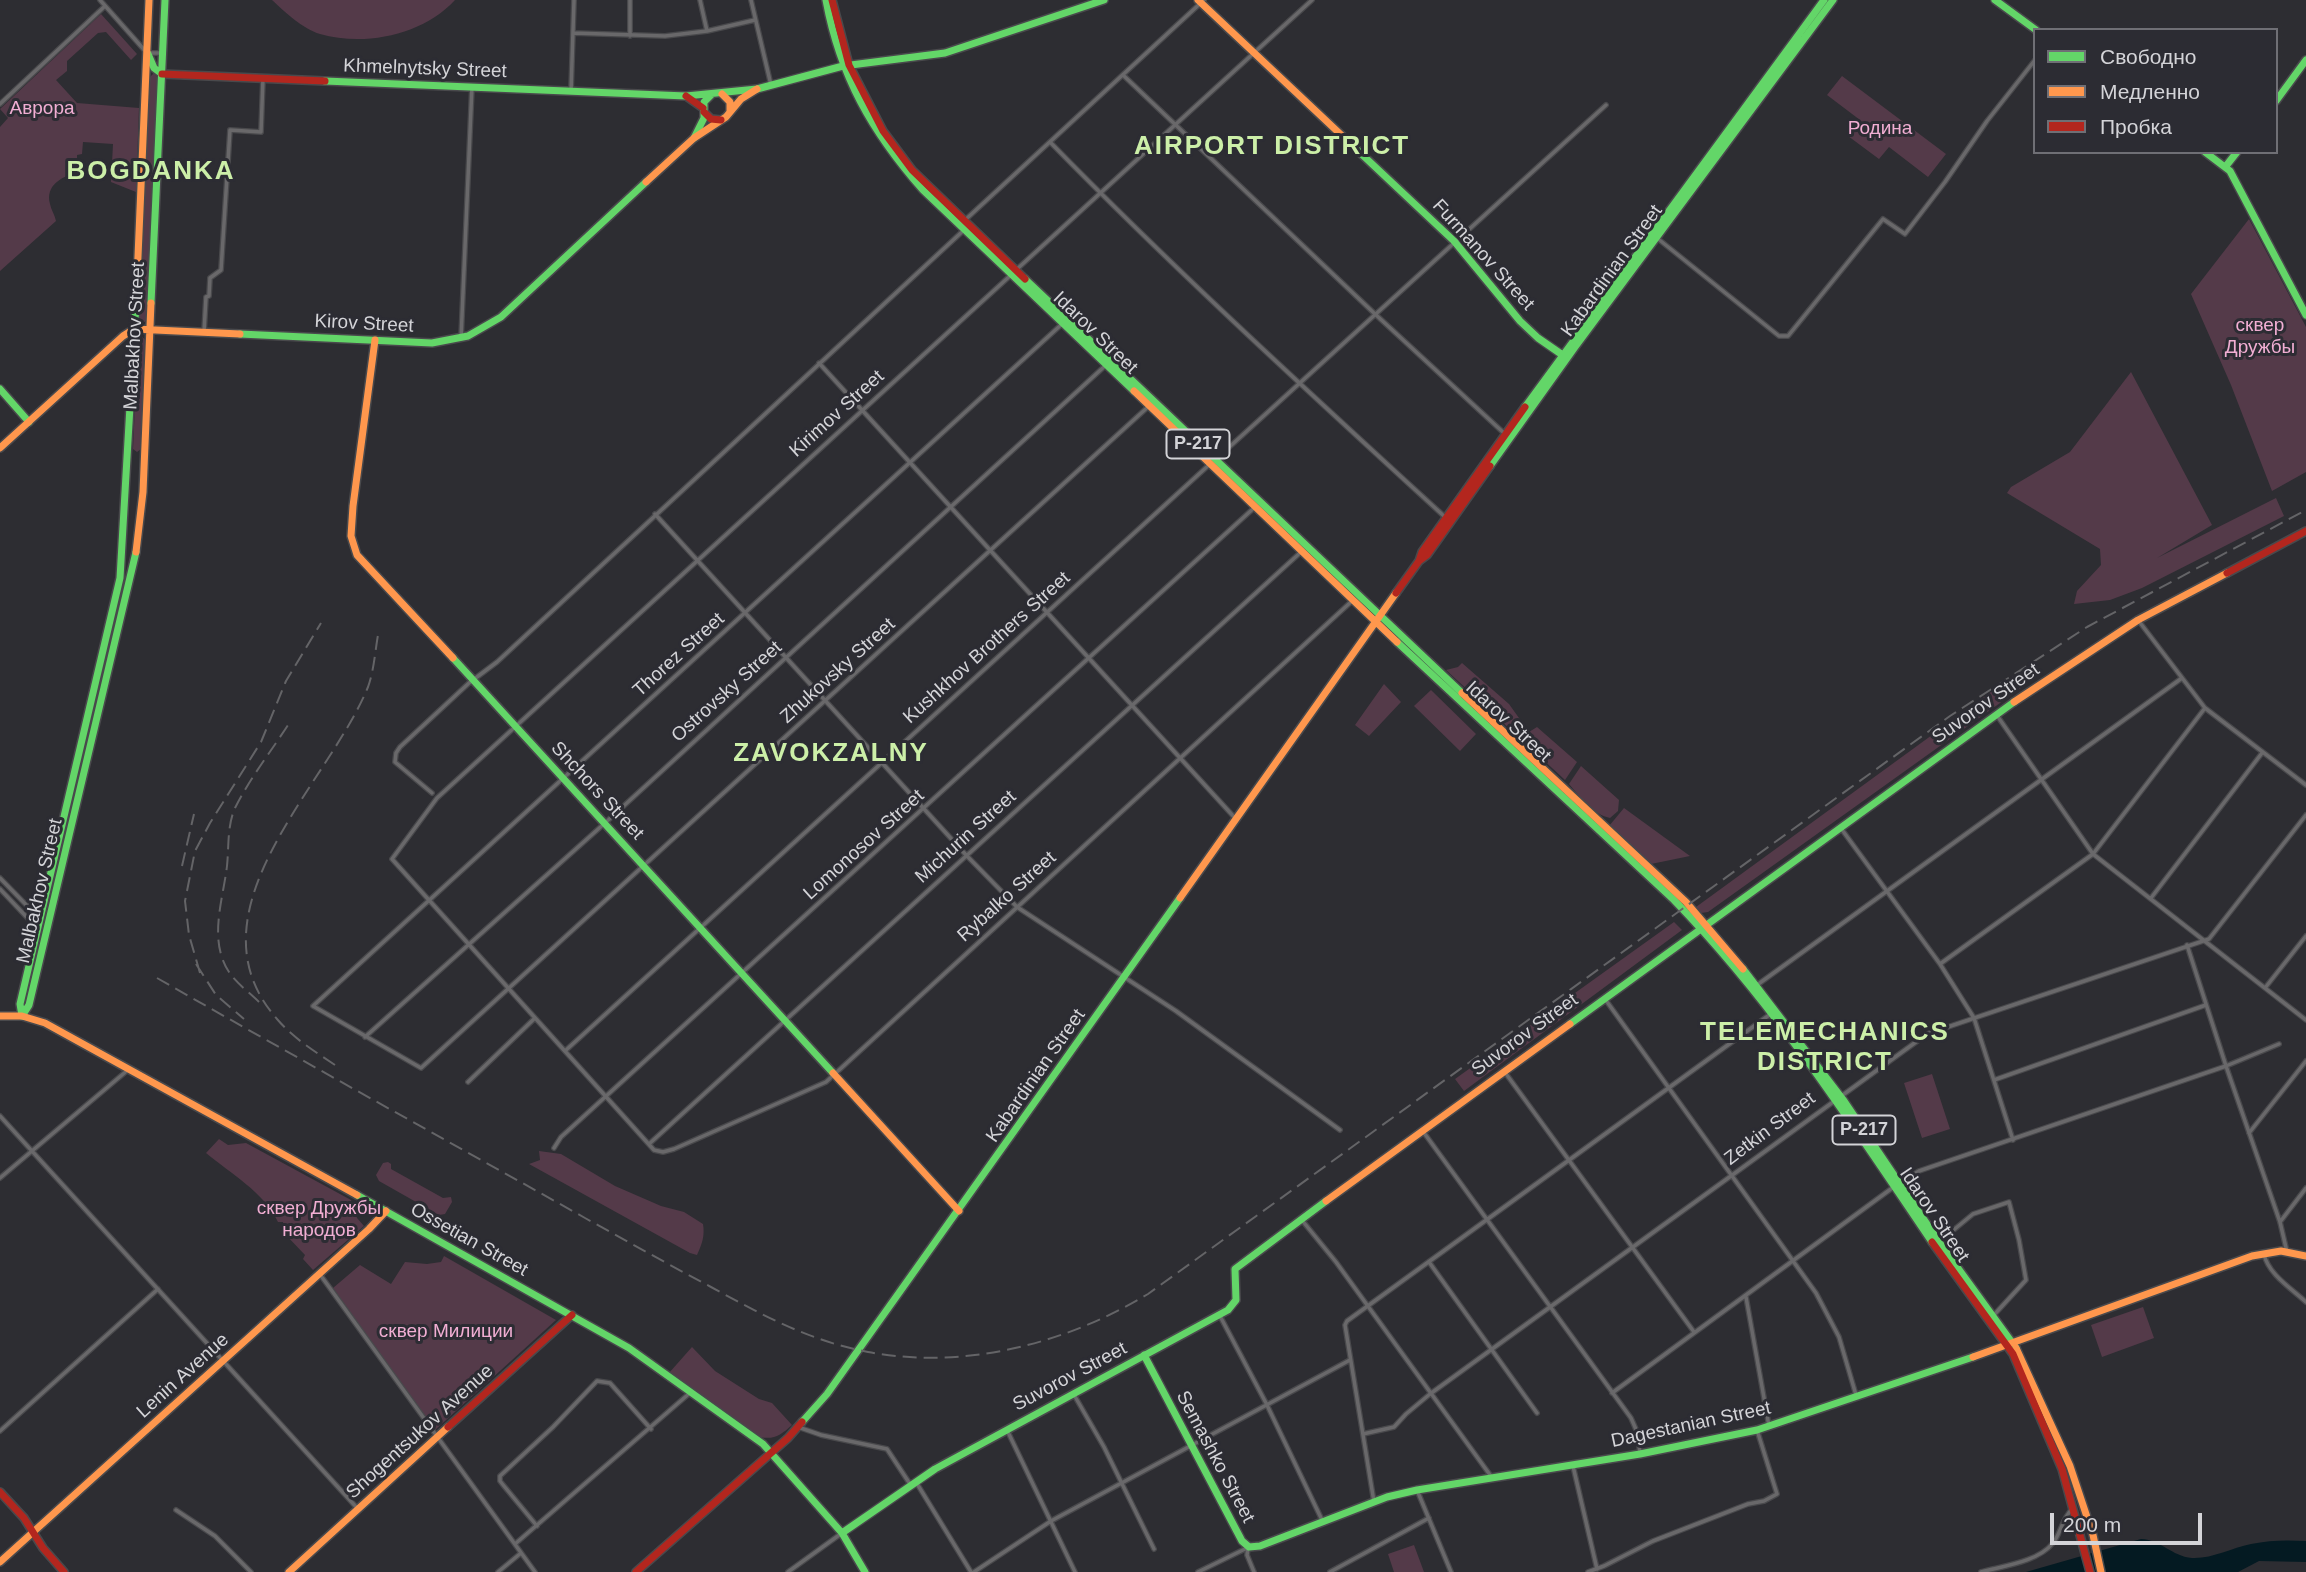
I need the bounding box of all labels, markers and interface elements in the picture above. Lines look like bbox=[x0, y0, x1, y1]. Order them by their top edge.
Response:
legend bbox=[2033, 28, 2278, 154]
text: Свободно bbox=[2100, 45, 2197, 68]
street label: Khmelnytsky Street bbox=[343, 55, 507, 83]
text: Медленно bbox=[2100, 80, 2200, 103]
park label: Аврора bbox=[9, 98, 75, 120]
text: Пробка bbox=[2100, 115, 2172, 138]
park label: Родина bbox=[1848, 118, 1912, 140]
district label: AIRPORT DISTRICT bbox=[1136, 131, 1408, 163]
district label: BOGDANKA bbox=[67, 156, 235, 188]
street label: Furmanov Street bbox=[1427, 195, 1539, 315]
street label: Kabardinian Street bbox=[1557, 201, 1667, 341]
street label: Malbakhov Street bbox=[120, 262, 150, 410]
street label: Idarov Street bbox=[1048, 287, 1142, 379]
street label: Kirov Street bbox=[314, 310, 414, 338]
park label: сквер Дружбы bbox=[2225, 315, 2295, 359]
street label: Kirimov Street bbox=[785, 366, 889, 462]
road number: Р-217 bbox=[1166, 430, 1230, 458]
street label: Kushkhov Brothers Street bbox=[899, 567, 1075, 729]
street label: Thorez Street bbox=[629, 608, 729, 702]
street label: Zhukovsky Street bbox=[776, 613, 900, 729]
street label: Ostrovsky Street bbox=[667, 637, 787, 747]
street label: Suvorov Street bbox=[1928, 659, 2044, 749]
street label: Idarov Street bbox=[1460, 677, 1556, 767]
street label: Shchors Street bbox=[546, 737, 648, 845]
district label: ZAVOKZALNY bbox=[734, 738, 928, 770]
street label: Lomonosov Street bbox=[799, 785, 929, 905]
street label: Michurin Street bbox=[911, 786, 1021, 888]
street label: Malbakhov Street bbox=[12, 816, 68, 966]
street label: Rybalko Street bbox=[953, 847, 1061, 947]
street label: Suvorov Street bbox=[1467, 989, 1583, 1081]
street label: Kabardinian Street bbox=[982, 1005, 1090, 1147]
district label: TELEMECHANICS DISTRICT bbox=[1702, 1017, 1948, 1078]
street label: Zetkin Street bbox=[1720, 1087, 1820, 1171]
road number: Р-217 bbox=[1832, 1115, 1896, 1144]
street label: Idarov Street bbox=[1894, 1164, 1974, 1266]
park label: сквер Дружбы народов bbox=[257, 1198, 381, 1242]
street label: Ossetian Street bbox=[406, 1198, 532, 1282]
park label: сквер Милиции bbox=[379, 1321, 513, 1343]
street label: Lenin Avenue bbox=[132, 1329, 234, 1423]
street label: Suvorov Street bbox=[1009, 1337, 1131, 1417]
street label: Shogentsukov Avenue bbox=[342, 1360, 498, 1504]
street label: Semashko Street bbox=[1171, 1387, 1259, 1527]
street label: Dagestanian Street bbox=[1609, 1397, 1773, 1453]
scale bar bbox=[2054, 1498, 2206, 1542]
text: 200 m bbox=[2063, 1513, 2121, 1536]

